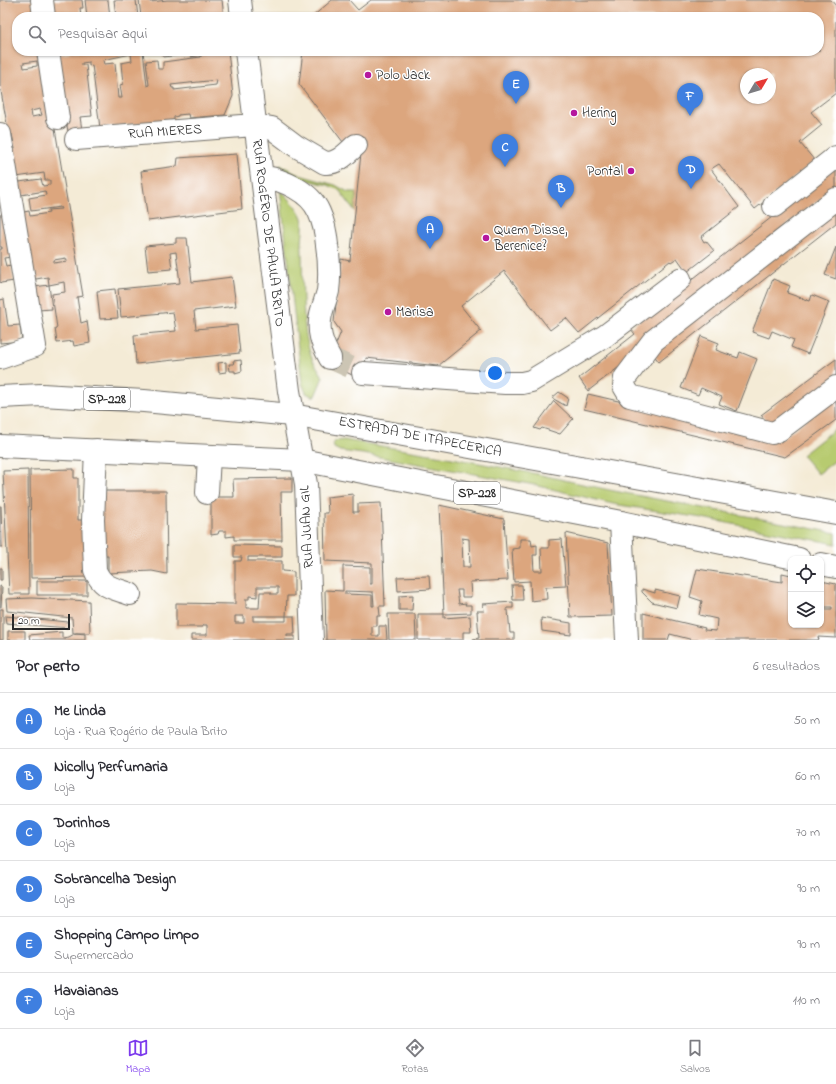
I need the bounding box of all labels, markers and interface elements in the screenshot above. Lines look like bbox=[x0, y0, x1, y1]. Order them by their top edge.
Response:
search box bbox=[12, 12, 824, 56]
icon: search bbox=[26, 23, 48, 45]
text: Pesquisar aqui bbox=[58, 23, 147, 45]
place label: Polo Jack bbox=[376, 65, 431, 86]
north arrow bbox=[740, 68, 776, 104]
marker: Polo Jack bbox=[363, 70, 373, 80]
pin: E bbox=[503, 71, 529, 104]
pin: F bbox=[677, 83, 703, 116]
place label: Hering bbox=[582, 103, 616, 125]
marker: Hering bbox=[569, 108, 579, 118]
street label: RUA MIERES bbox=[127, 119, 203, 145]
pin: C bbox=[492, 134, 518, 167]
street label: RUA ROGÉRIO DE PAULA BRITO bbox=[246, 138, 290, 328]
pin: D bbox=[678, 156, 704, 189]
place label: Pontal bbox=[587, 161, 623, 182]
marker: Pontal bbox=[626, 166, 636, 176]
pin: B bbox=[548, 175, 574, 208]
pin: A bbox=[417, 216, 443, 249]
place label: Quem Disse, Berenice? bbox=[493, 220, 567, 257]
marker: Quem Disse, Berenice? bbox=[481, 233, 491, 243]
place label: Marisa bbox=[396, 302, 434, 323]
marker: Marisa bbox=[383, 307, 393, 317]
your location bbox=[485, 363, 505, 383]
road number: SP-228 bbox=[84, 388, 130, 410]
street label: ESTRADA DE ITAPECERICA bbox=[337, 411, 503, 463]
road number: SP-228 bbox=[454, 482, 500, 504]
street label: RUA JUAN GIL bbox=[294, 484, 320, 569]
map controls bbox=[788, 556, 824, 628]
button: locate bbox=[788, 556, 824, 592]
button: layers bbox=[788, 592, 824, 628]
scale bar bbox=[12, 612, 70, 631]
text: 20 m bbox=[18, 613, 40, 629]
text: Por perto bbox=[16, 654, 80, 679]
text: 6 resultados bbox=[753, 657, 820, 676]
text: Me Linda bbox=[54, 700, 106, 722]
text: A bbox=[25, 711, 33, 730]
text: 50 m bbox=[794, 711, 820, 730]
text: Loja · Rua Rogério de Paula Brito bbox=[54, 722, 227, 741]
text: Nicolly Perfumaria bbox=[54, 756, 168, 778]
text: B bbox=[25, 767, 33, 786]
text: 60 m bbox=[795, 767, 820, 786]
text: Loja bbox=[54, 778, 75, 797]
text: Dorinhos bbox=[54, 812, 110, 834]
text: C bbox=[25, 823, 33, 842]
text: 70 m bbox=[796, 823, 820, 842]
text: Loja bbox=[54, 834, 75, 853]
text: Sobrancelha Design bbox=[54, 868, 176, 890]
text: D bbox=[24, 879, 34, 898]
text: 90 m bbox=[797, 879, 820, 898]
text: Loja bbox=[54, 890, 75, 909]
text: Shopping Campo Limpo bbox=[54, 924, 199, 946]
text: E bbox=[25, 935, 33, 954]
text: 90 m bbox=[797, 935, 820, 954]
text: Supermercado bbox=[54, 946, 133, 965]
text: Havaianas bbox=[54, 980, 119, 1002]
text: F bbox=[25, 991, 33, 1010]
text: 110 m bbox=[793, 991, 820, 1010]
text: Loja bbox=[54, 1002, 75, 1021]
tab: Mapa bbox=[126, 1037, 150, 1077]
tab: Rotas bbox=[402, 1037, 429, 1077]
tab: Salvos bbox=[680, 1037, 710, 1077]

